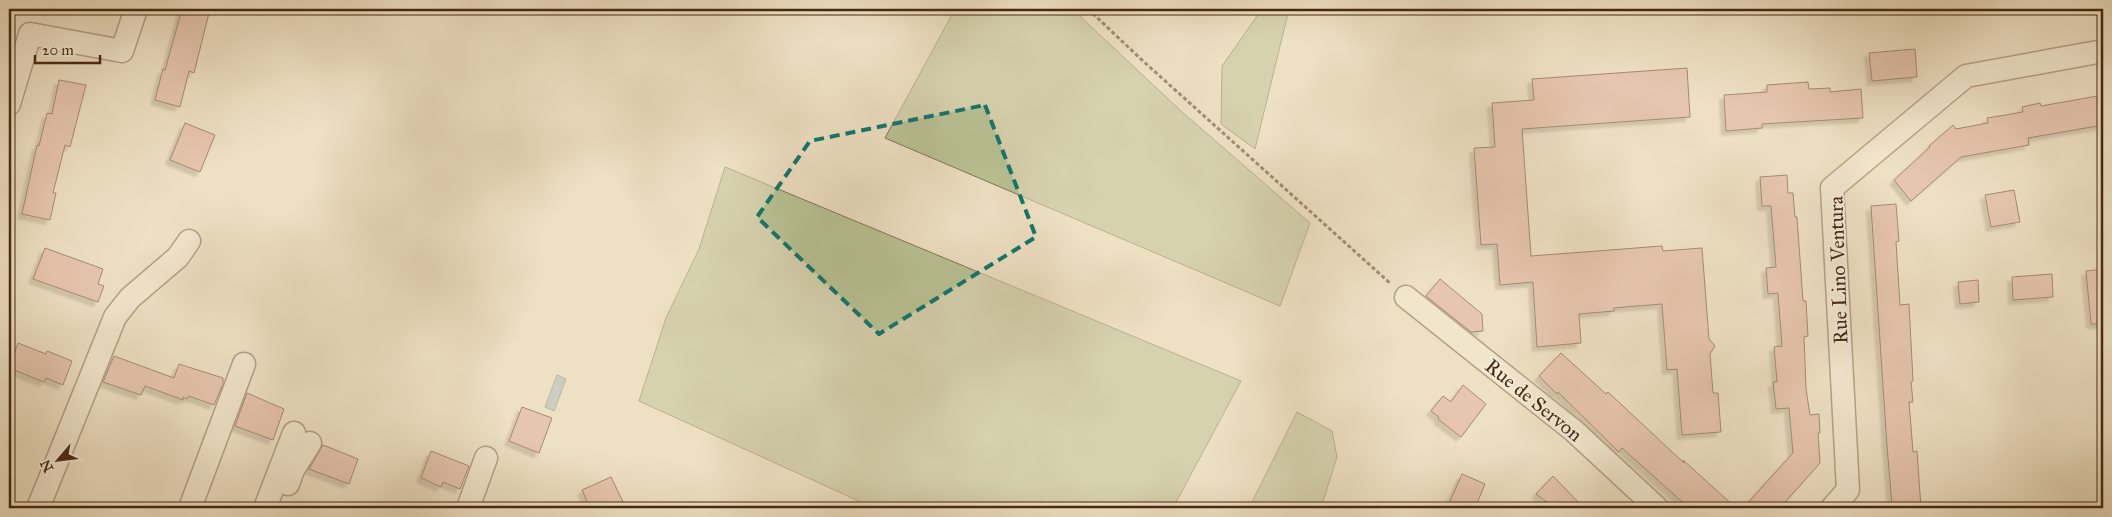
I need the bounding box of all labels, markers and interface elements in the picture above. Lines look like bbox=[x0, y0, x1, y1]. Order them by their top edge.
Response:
scale bar bbox=[35, 32, 100, 64]
text: 20 m bbox=[42, 41, 74, 59]
street label: Rue Lino Ventura bbox=[1823, 195, 1853, 344]
street label: Rue de Servon bbox=[1481, 354, 1588, 447]
north arrow bbox=[32, 434, 82, 484]
text: N bbox=[37, 457, 57, 475]

